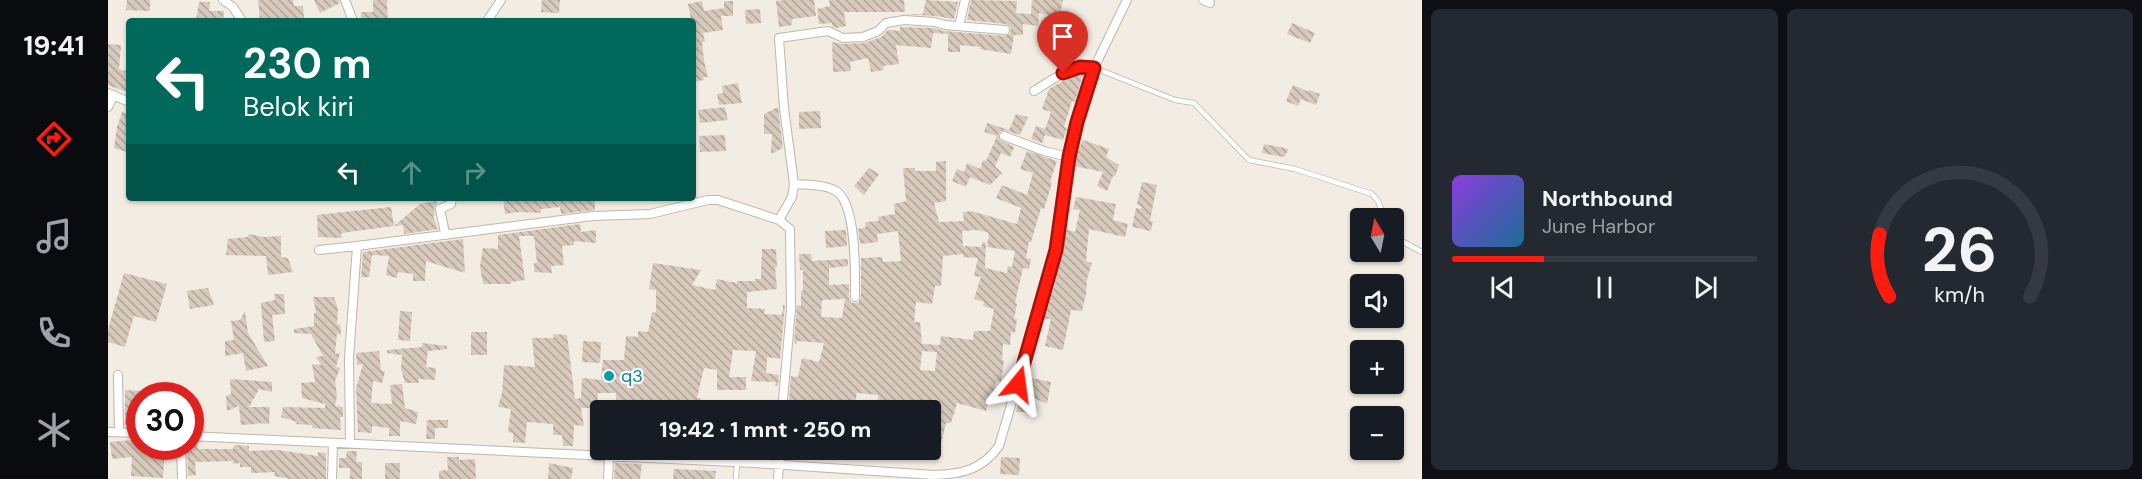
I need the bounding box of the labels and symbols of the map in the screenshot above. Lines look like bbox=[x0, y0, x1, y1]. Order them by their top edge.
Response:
pin bbox=[1037, 11, 1088, 73]
north arrow bbox=[1350, 208, 1404, 262]
position arrow bbox=[986, 352, 1050, 416]
place label: q3 bbox=[621, 364, 643, 388]
marker: q3 bbox=[602, 369, 616, 383]
speed limit sign: 30 bbox=[126, 382, 204, 460]

